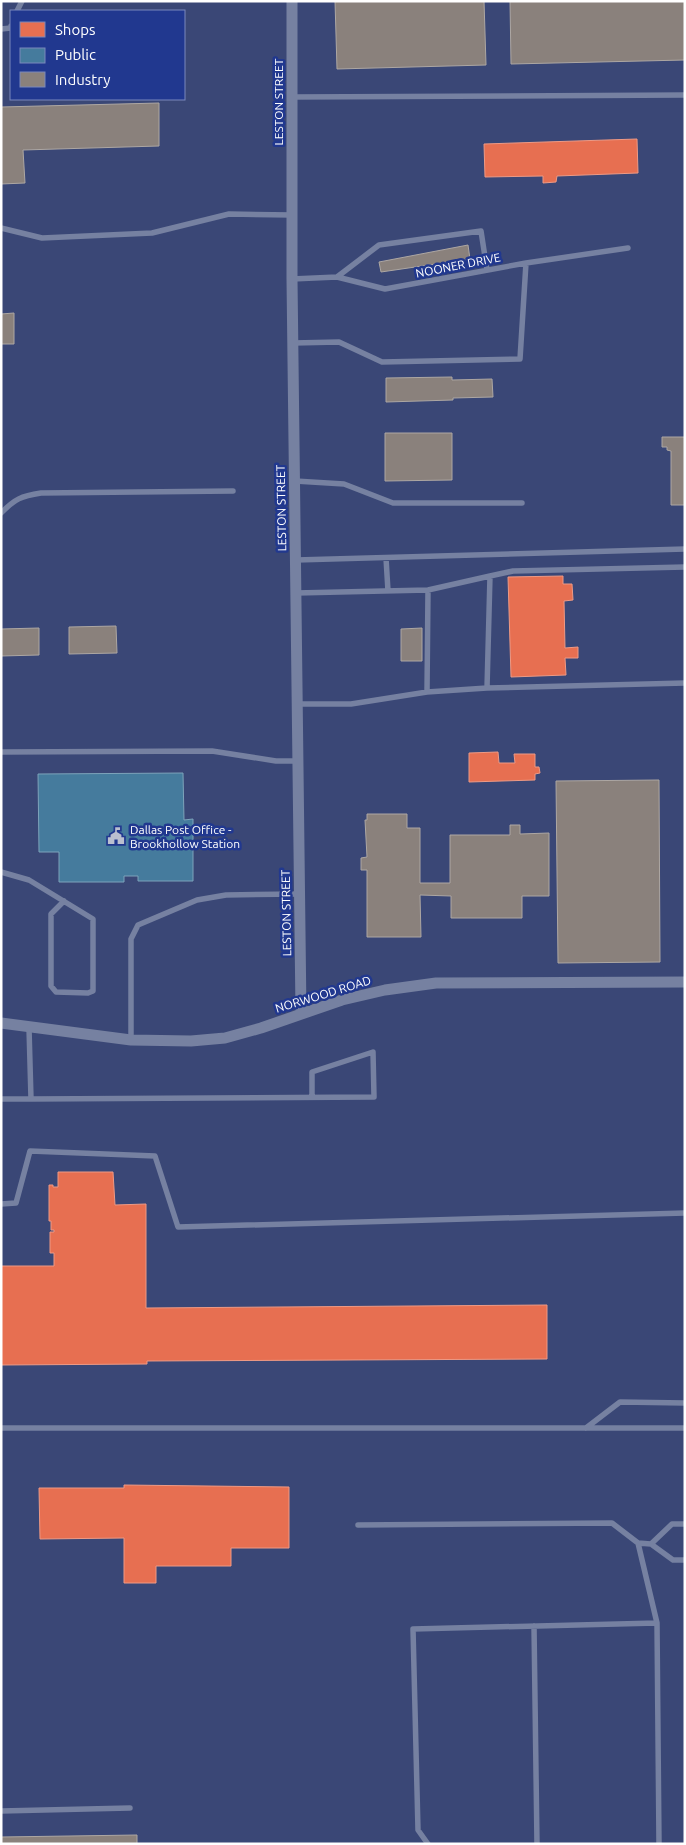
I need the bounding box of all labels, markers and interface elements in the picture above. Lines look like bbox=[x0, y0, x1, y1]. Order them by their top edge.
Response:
legend bbox=[10, 10, 185, 100]
text: Shops bbox=[55, 21, 96, 38]
text: Public bbox=[55, 46, 96, 63]
street label: LESTON STREET bbox=[272, 58, 285, 145]
text: Industry bbox=[55, 71, 110, 88]
street label: NOONER DRIVE bbox=[414, 250, 502, 280]
street label: LESTON STREET bbox=[274, 464, 288, 551]
place label: Dallas Post Office - Brookhollow Station bbox=[130, 823, 240, 850]
public building icon: Dallas Post Office - Brookhollow Station bbox=[106, 826, 126, 846]
street label: LESTON STREET bbox=[279, 869, 293, 956]
street label: NORWOOD ROAD bbox=[274, 973, 372, 1015]

